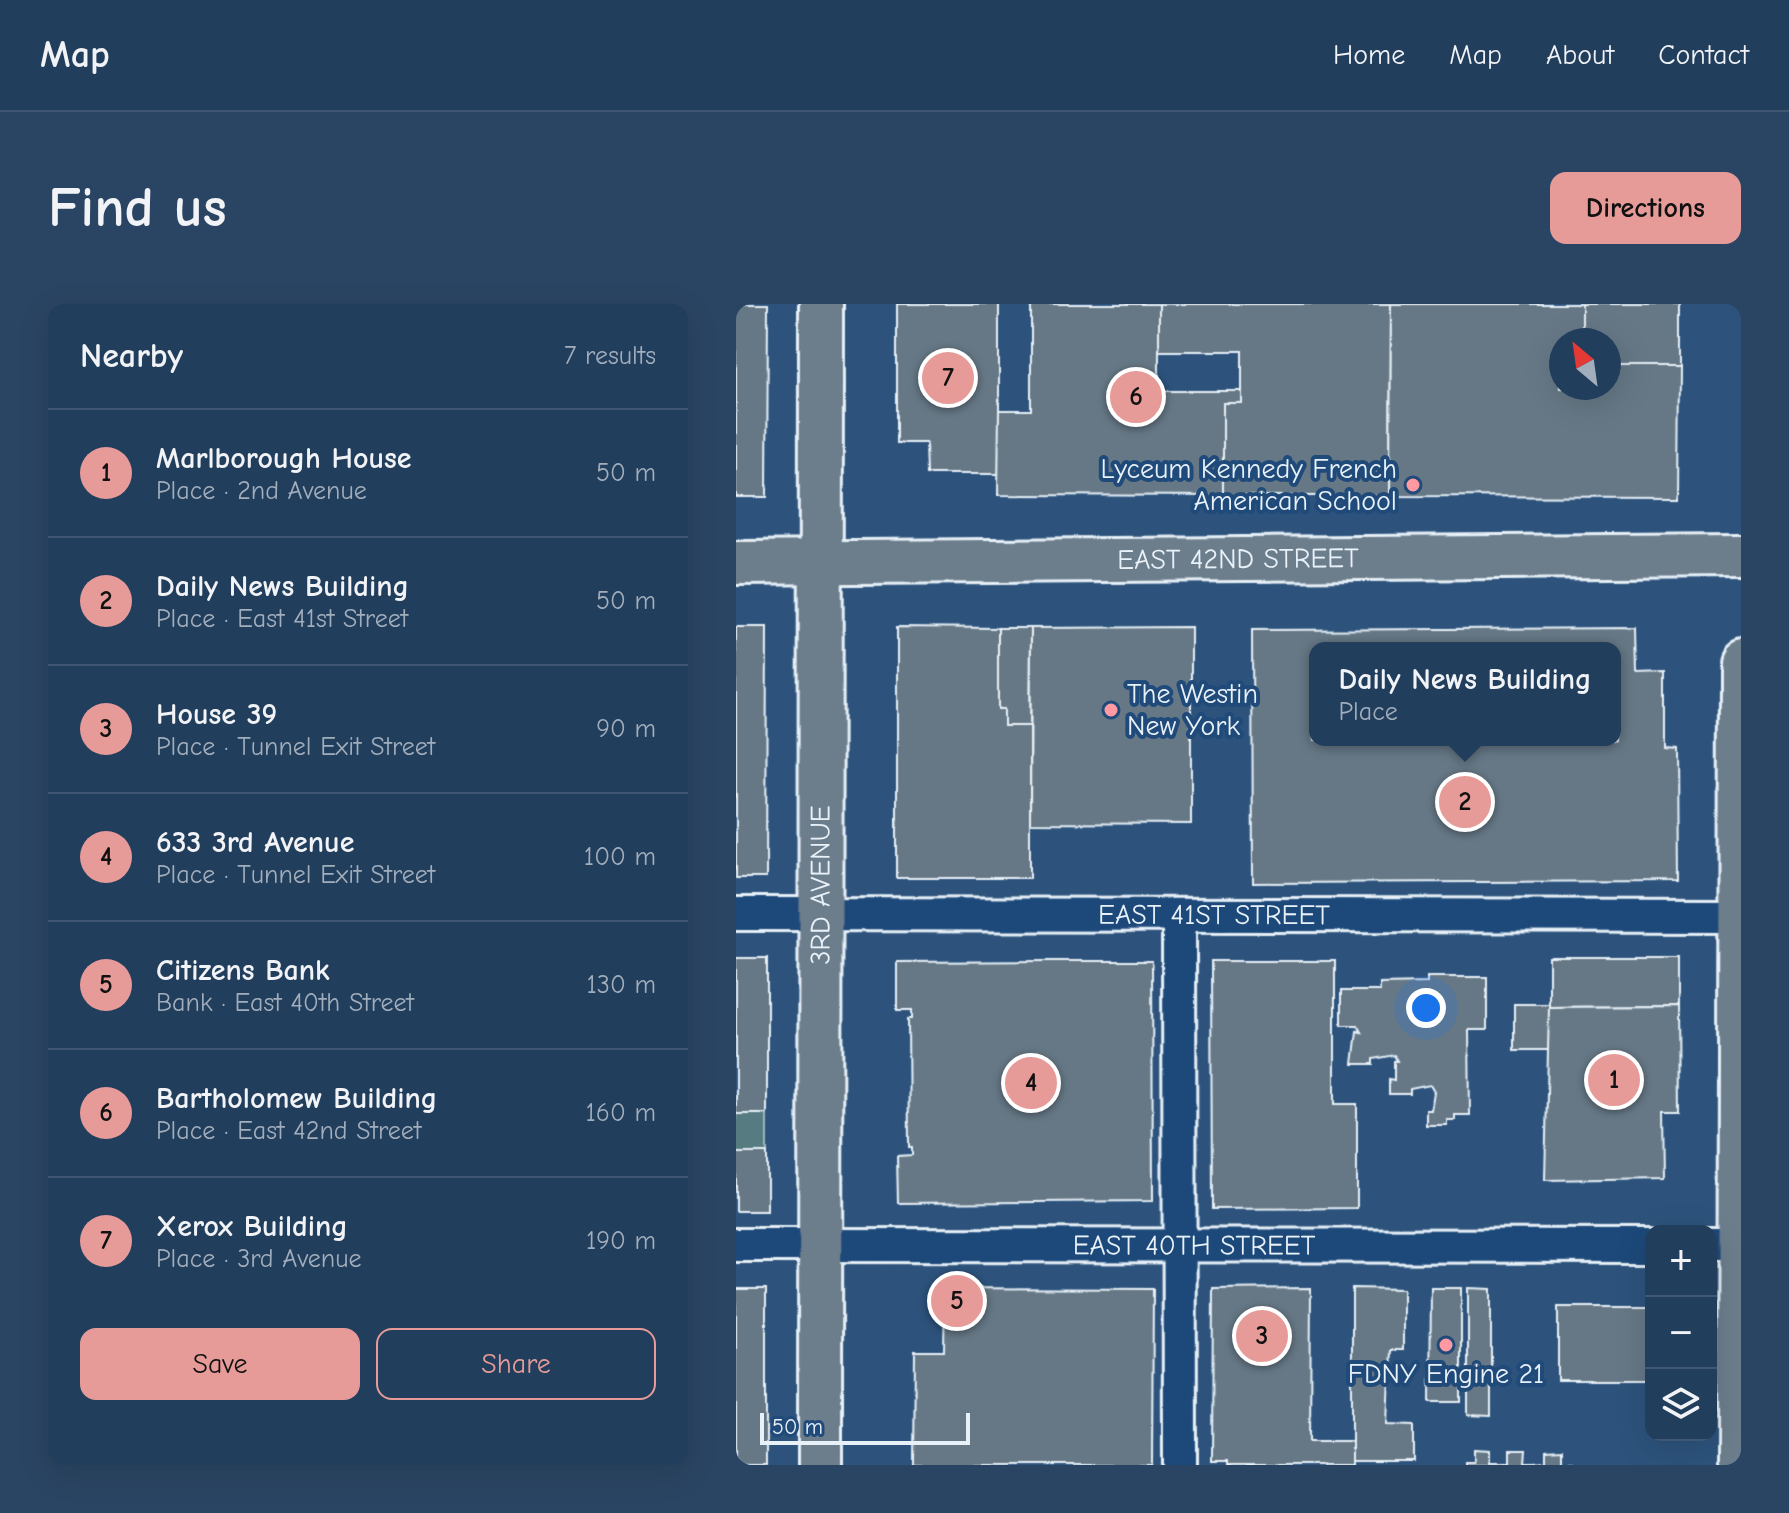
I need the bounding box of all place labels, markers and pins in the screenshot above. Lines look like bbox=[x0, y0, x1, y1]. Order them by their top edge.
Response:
pin: 7 bbox=[922, 348, 974, 408]
pin: 6 bbox=[1110, 367, 1162, 427]
place label: Lyceum Kennedy French American School bbox=[1100, 453, 1397, 517]
marker: Lyceum Kennedy French American School bbox=[1404, 476, 1422, 494]
place label: The Westin New York bbox=[1127, 678, 1258, 742]
marker: The Westin New York bbox=[1102, 701, 1120, 719]
pin: 2 bbox=[1439, 772, 1491, 832]
pin: 1 bbox=[1588, 1050, 1640, 1110]
pin: 4 bbox=[1005, 1053, 1057, 1113]
pin: 5 bbox=[931, 1271, 983, 1331]
pin: 3 bbox=[1236, 1306, 1288, 1366]
marker: FDNY Engine 21 bbox=[1437, 1336, 1455, 1354]
place label: FDNY Engine 21 bbox=[1348, 1358, 1544, 1390]

